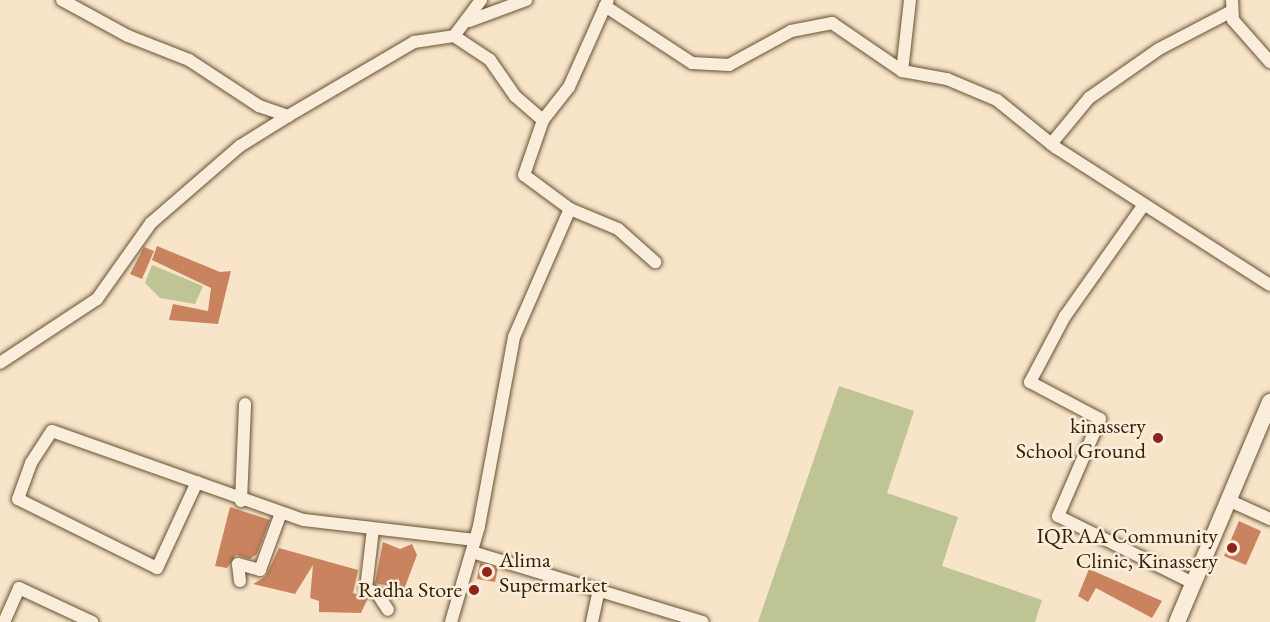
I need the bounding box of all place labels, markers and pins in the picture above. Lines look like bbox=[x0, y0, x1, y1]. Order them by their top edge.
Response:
place label: kinassery School Ground bbox=[1016, 412, 1146, 464]
marker: kinassery School Ground bbox=[1151, 431, 1165, 445]
place label: IQRAA Community Clinic, Kinassery bbox=[1036, 522, 1218, 574]
marker: IQRAA Community Clinic, Kinassery bbox=[1223, 539, 1241, 557]
place label: Alima Supermarket bbox=[499, 546, 607, 598]
marker: Alima Supermarket bbox=[480, 565, 494, 579]
place label: Radha Store bbox=[358, 577, 462, 603]
marker: Radha Store bbox=[467, 583, 481, 597]

